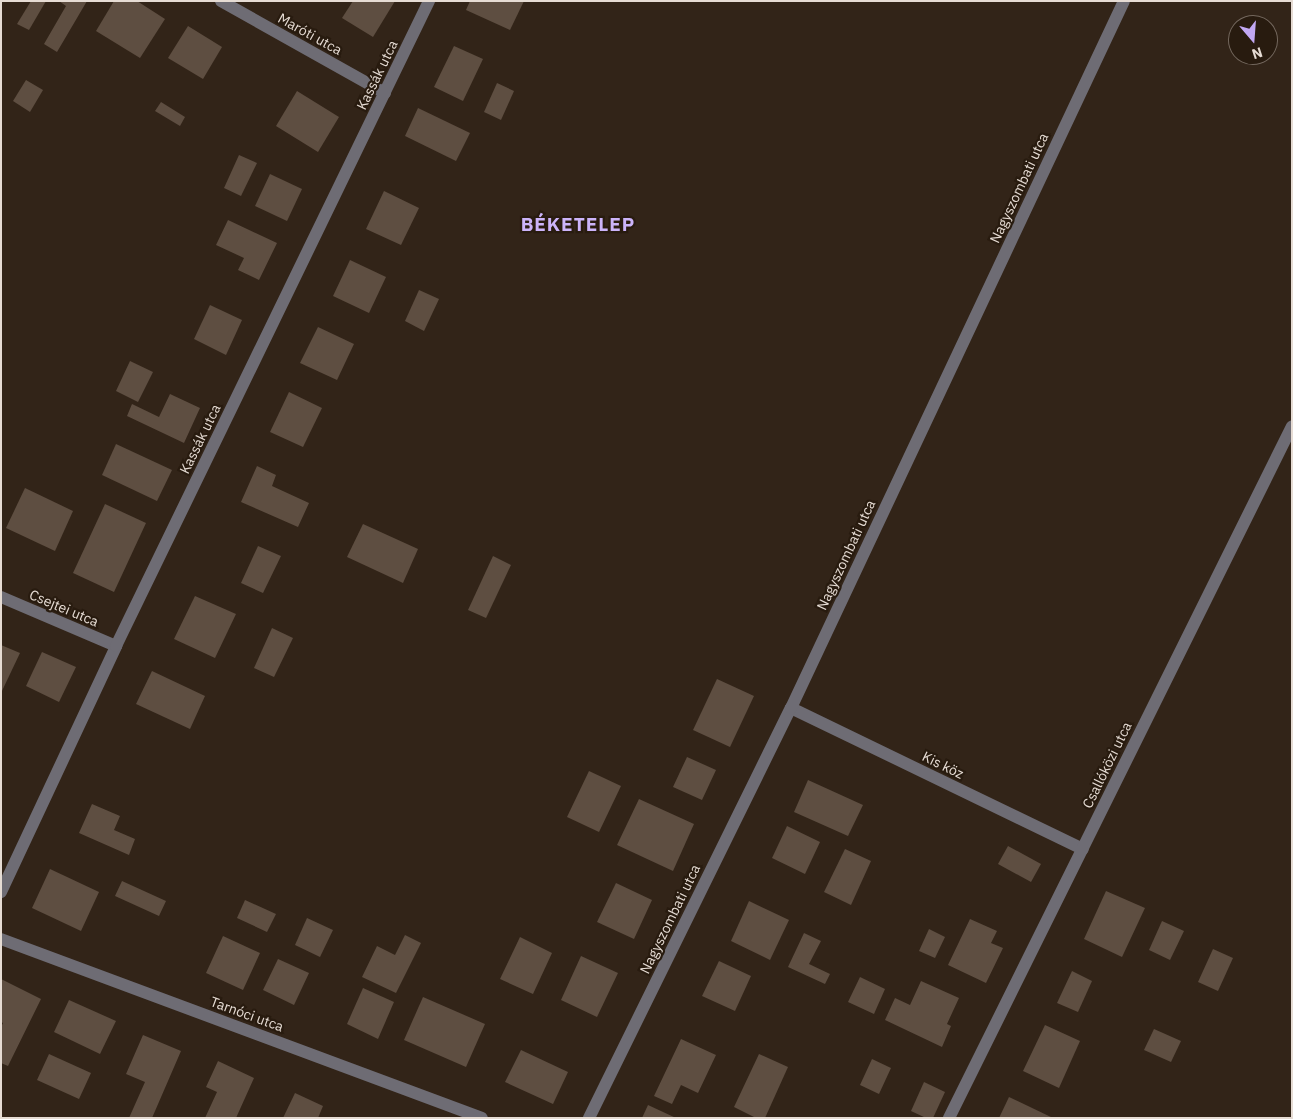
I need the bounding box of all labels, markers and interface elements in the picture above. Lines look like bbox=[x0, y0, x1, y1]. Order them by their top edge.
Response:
street label: Maróti utca bbox=[275, 9, 345, 59]
north arrow bbox=[1228, 15, 1278, 65]
street label: Kassák utca bbox=[353, 38, 401, 112]
text: N bbox=[1250, 43, 1265, 63]
street label: Nagyszombati utca bbox=[986, 130, 1052, 246]
district label: BÉKETELEP bbox=[520, 214, 636, 236]
street label: Kassák utca bbox=[176, 402, 224, 476]
street label: Nagyszombati utca bbox=[813, 497, 879, 613]
street label: Csejtei utca bbox=[27, 586, 101, 630]
street label: Csallóközi utca bbox=[1079, 719, 1135, 811]
street label: Kis köz bbox=[920, 748, 966, 782]
street label: Nagyszombati utca bbox=[636, 862, 704, 976]
street label: Tarnóci utca bbox=[208, 993, 286, 1035]

